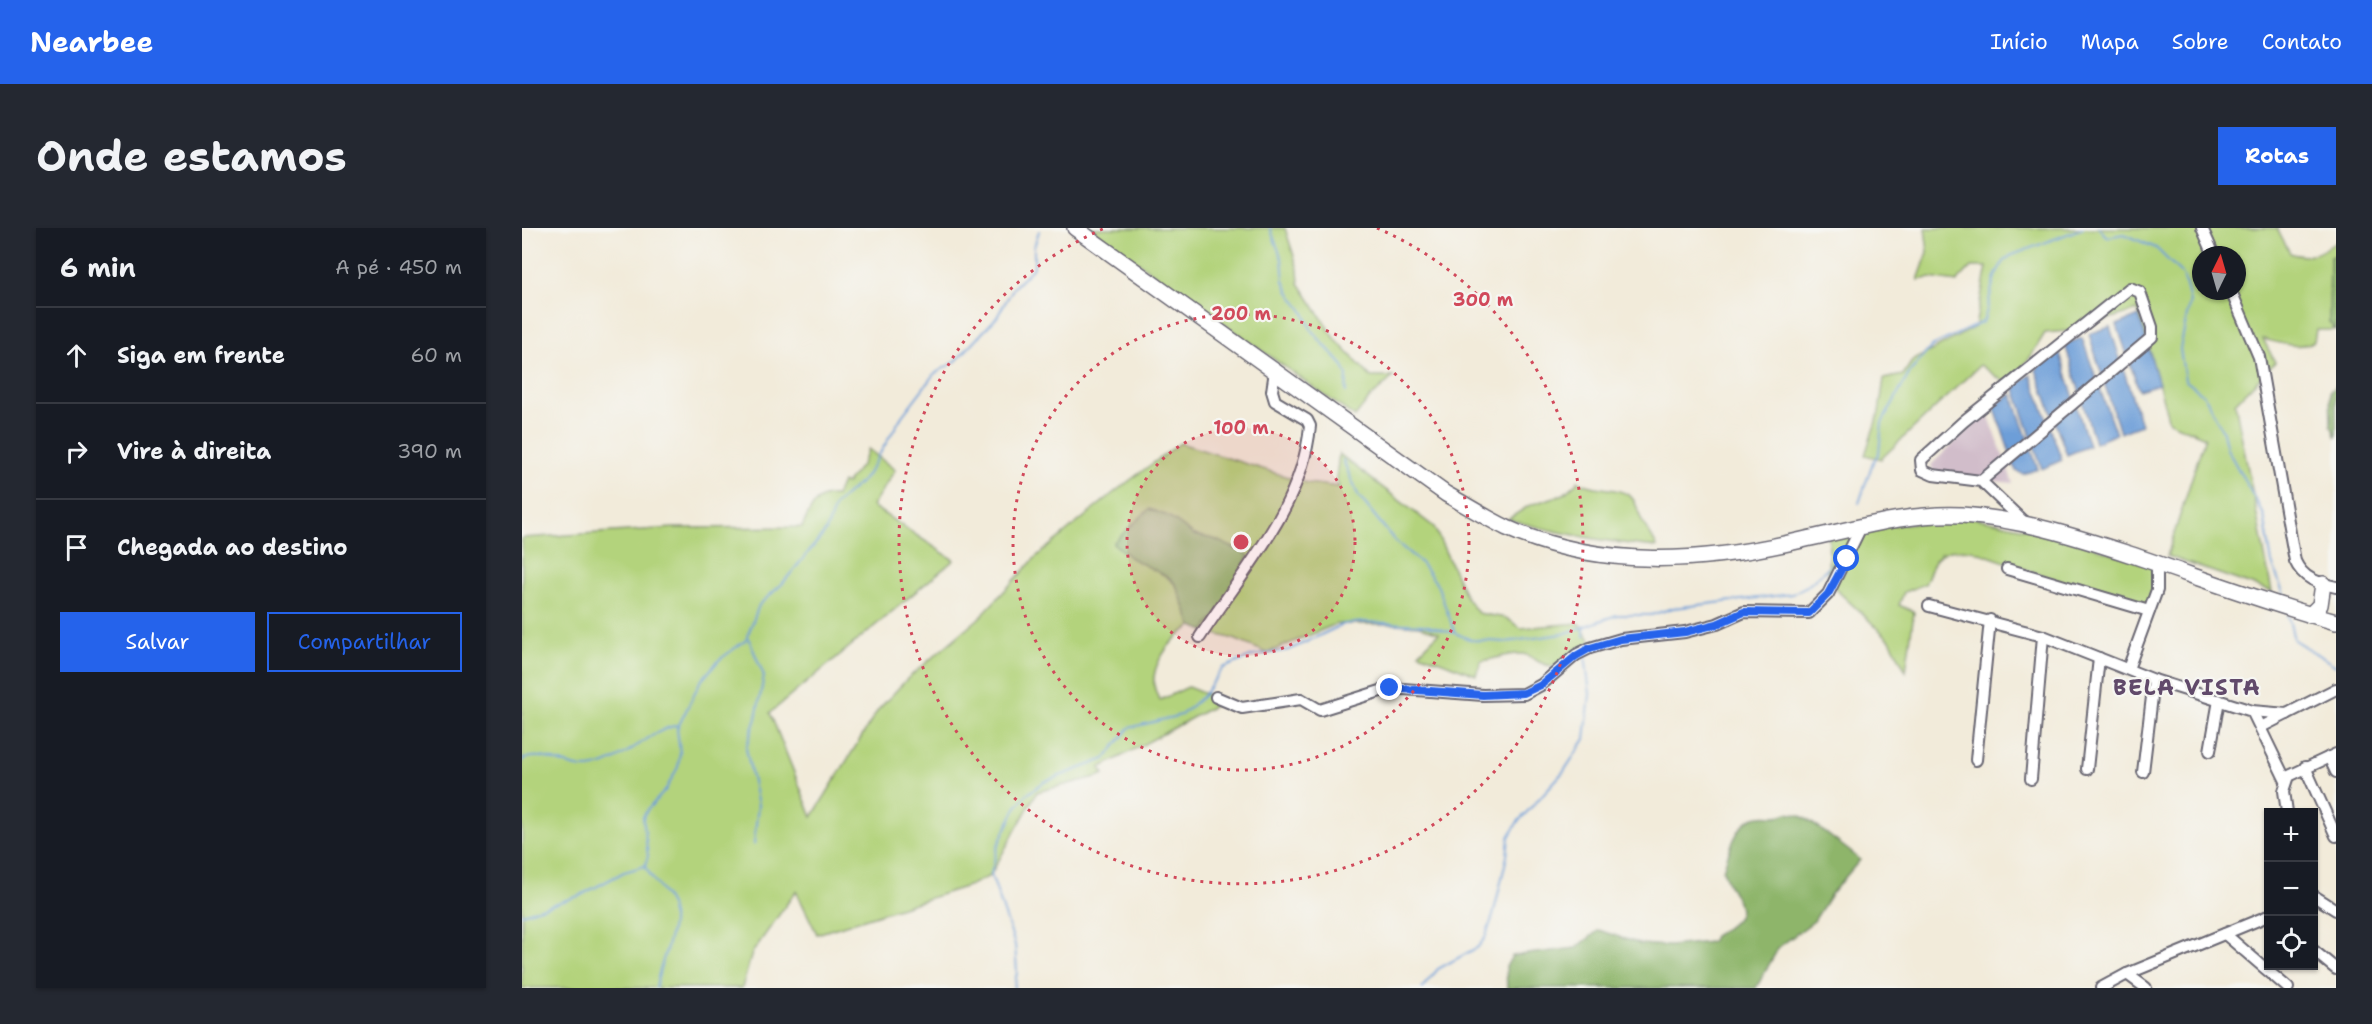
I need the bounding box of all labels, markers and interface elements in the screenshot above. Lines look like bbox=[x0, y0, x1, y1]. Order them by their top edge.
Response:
text: Nearbee bbox=[30, 23, 153, 61]
text: Início bbox=[1990, 28, 2048, 56]
text: Mapa bbox=[2081, 28, 2139, 56]
text: Sobre bbox=[2172, 28, 2229, 56]
text: Contato bbox=[2262, 28, 2342, 56]
button: Rotas bbox=[2218, 127, 2336, 185]
text: Onde estamos bbox=[36, 128, 347, 184]
north arrow bbox=[2192, 246, 2246, 300]
text: 6 min bbox=[60, 250, 136, 285]
text: A pé · 450 m bbox=[335, 254, 462, 280]
text: 300 m bbox=[1453, 288, 1514, 312]
text: 200 m bbox=[1211, 302, 1272, 326]
icon: ahead bbox=[60, 339, 93, 372]
text: Siga em frente bbox=[117, 341, 285, 370]
text: 60 m bbox=[410, 342, 462, 368]
text: 100 m bbox=[1213, 416, 1269, 440]
icon: right bbox=[60, 435, 93, 468]
text: Vire à direita bbox=[117, 437, 271, 466]
text: 390 m bbox=[397, 438, 462, 464]
icon: arrive bbox=[60, 531, 93, 564]
centre of rings bbox=[1231, 532, 1251, 552]
text: Chegada ao destino bbox=[117, 533, 348, 562]
route start bbox=[1833, 545, 1859, 571]
button: Salvar bbox=[60, 612, 255, 672]
button: Compartilhar bbox=[267, 612, 462, 672]
district label: BELA VISTA bbox=[2113, 673, 2261, 702]
route end bbox=[1376, 674, 1402, 700]
map controls bbox=[2264, 808, 2318, 970]
button: + bbox=[2264, 808, 2318, 862]
button: − bbox=[2264, 862, 2318, 916]
button: locate bbox=[2264, 916, 2318, 970]

